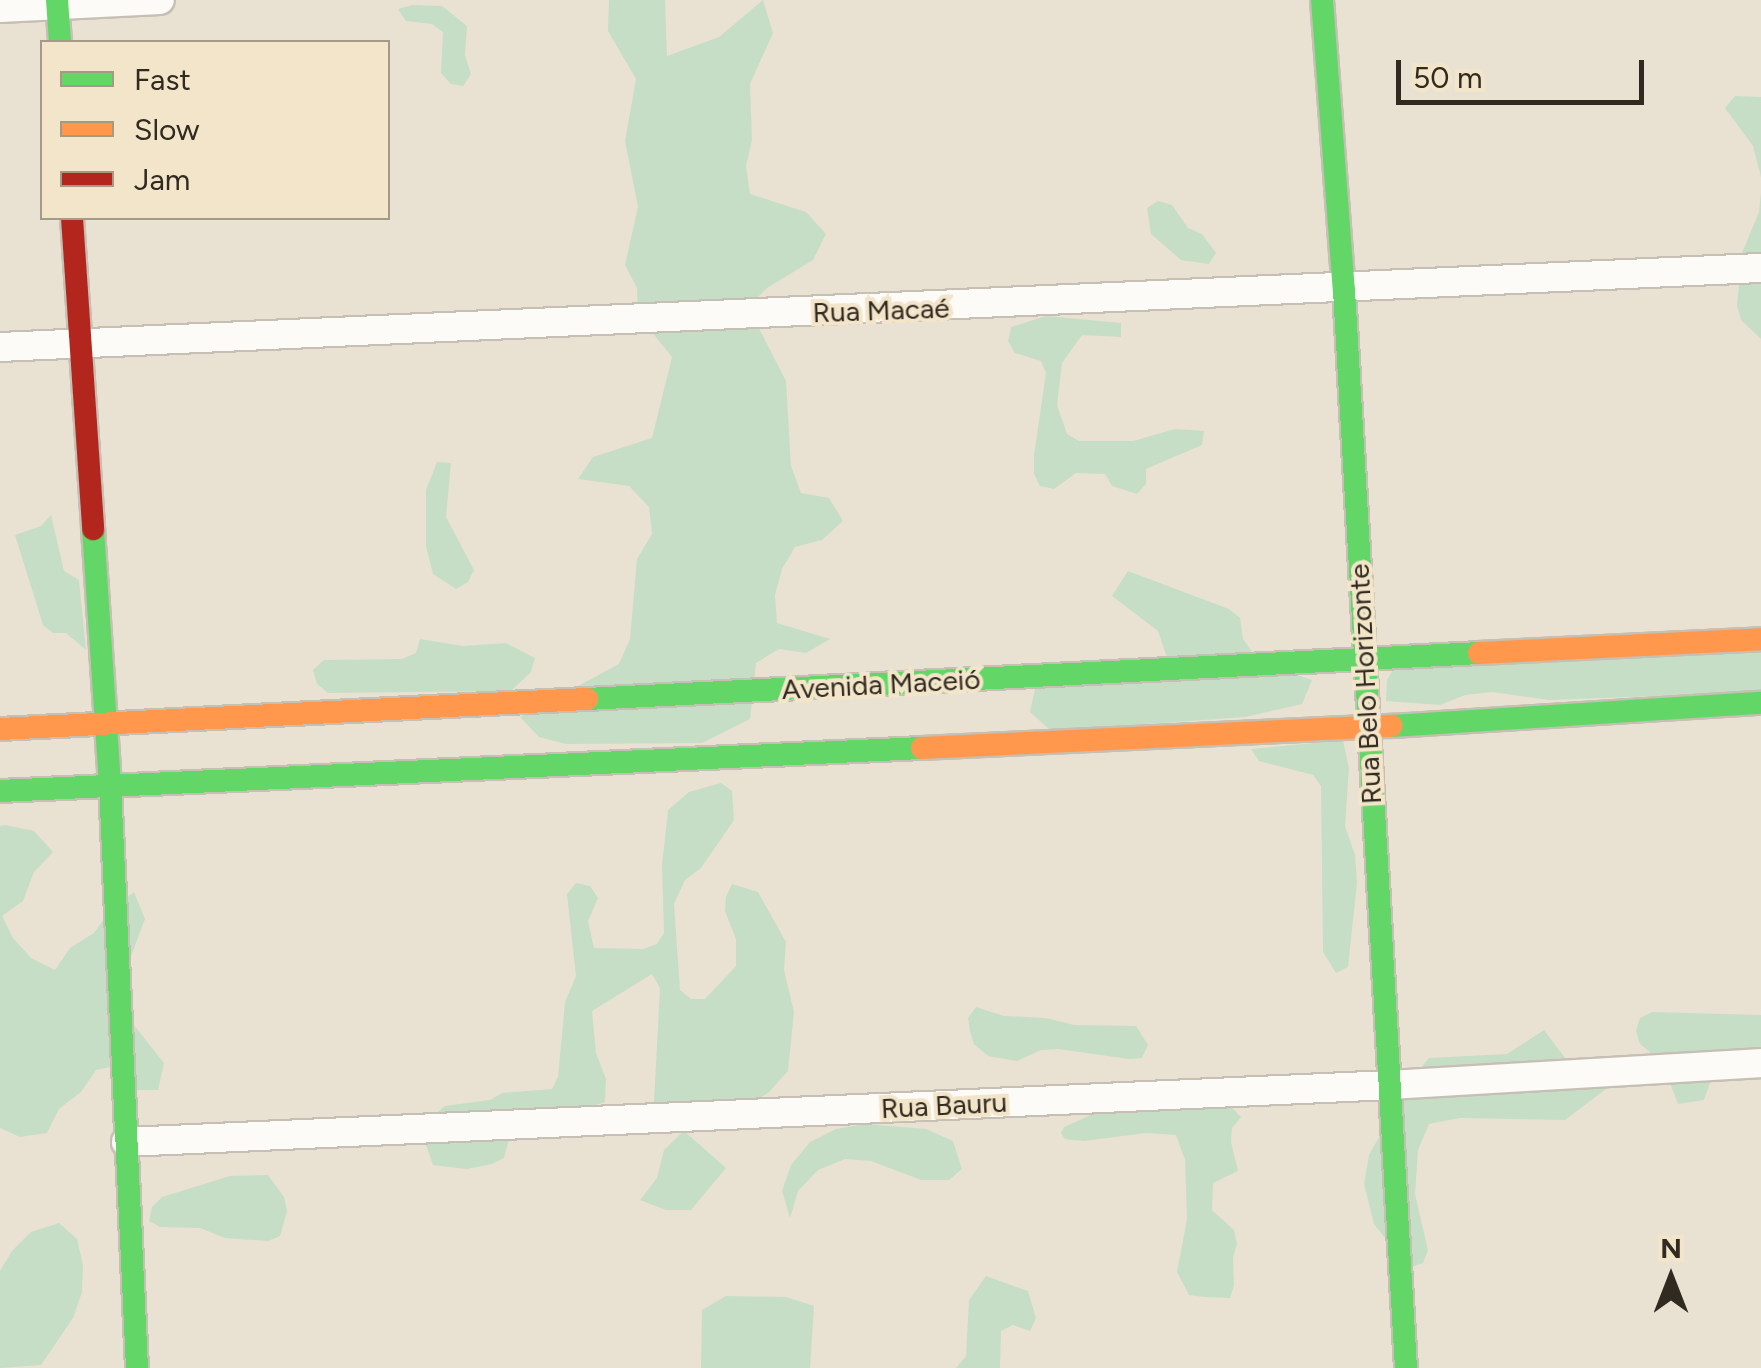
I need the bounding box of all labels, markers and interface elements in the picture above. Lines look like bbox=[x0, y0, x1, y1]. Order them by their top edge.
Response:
legend bbox=[40, 40, 390, 220]
scale bar bbox=[1401, 40, 1648, 102]
text: 50 m bbox=[1413, 59, 1482, 96]
text: Fast bbox=[134, 61, 191, 98]
text: Slow bbox=[134, 111, 200, 148]
text: Jam bbox=[134, 161, 190, 198]
street label: Rua Macaé bbox=[812, 291, 950, 329]
street label: Rua Belo Horizonte bbox=[1342, 563, 1388, 805]
street label: Avenida Maceió bbox=[781, 662, 981, 706]
street label: Rua Bauru bbox=[880, 1085, 1008, 1125]
north arrow bbox=[1621, 1228, 1721, 1328]
text: N bbox=[1660, 1231, 1682, 1265]

